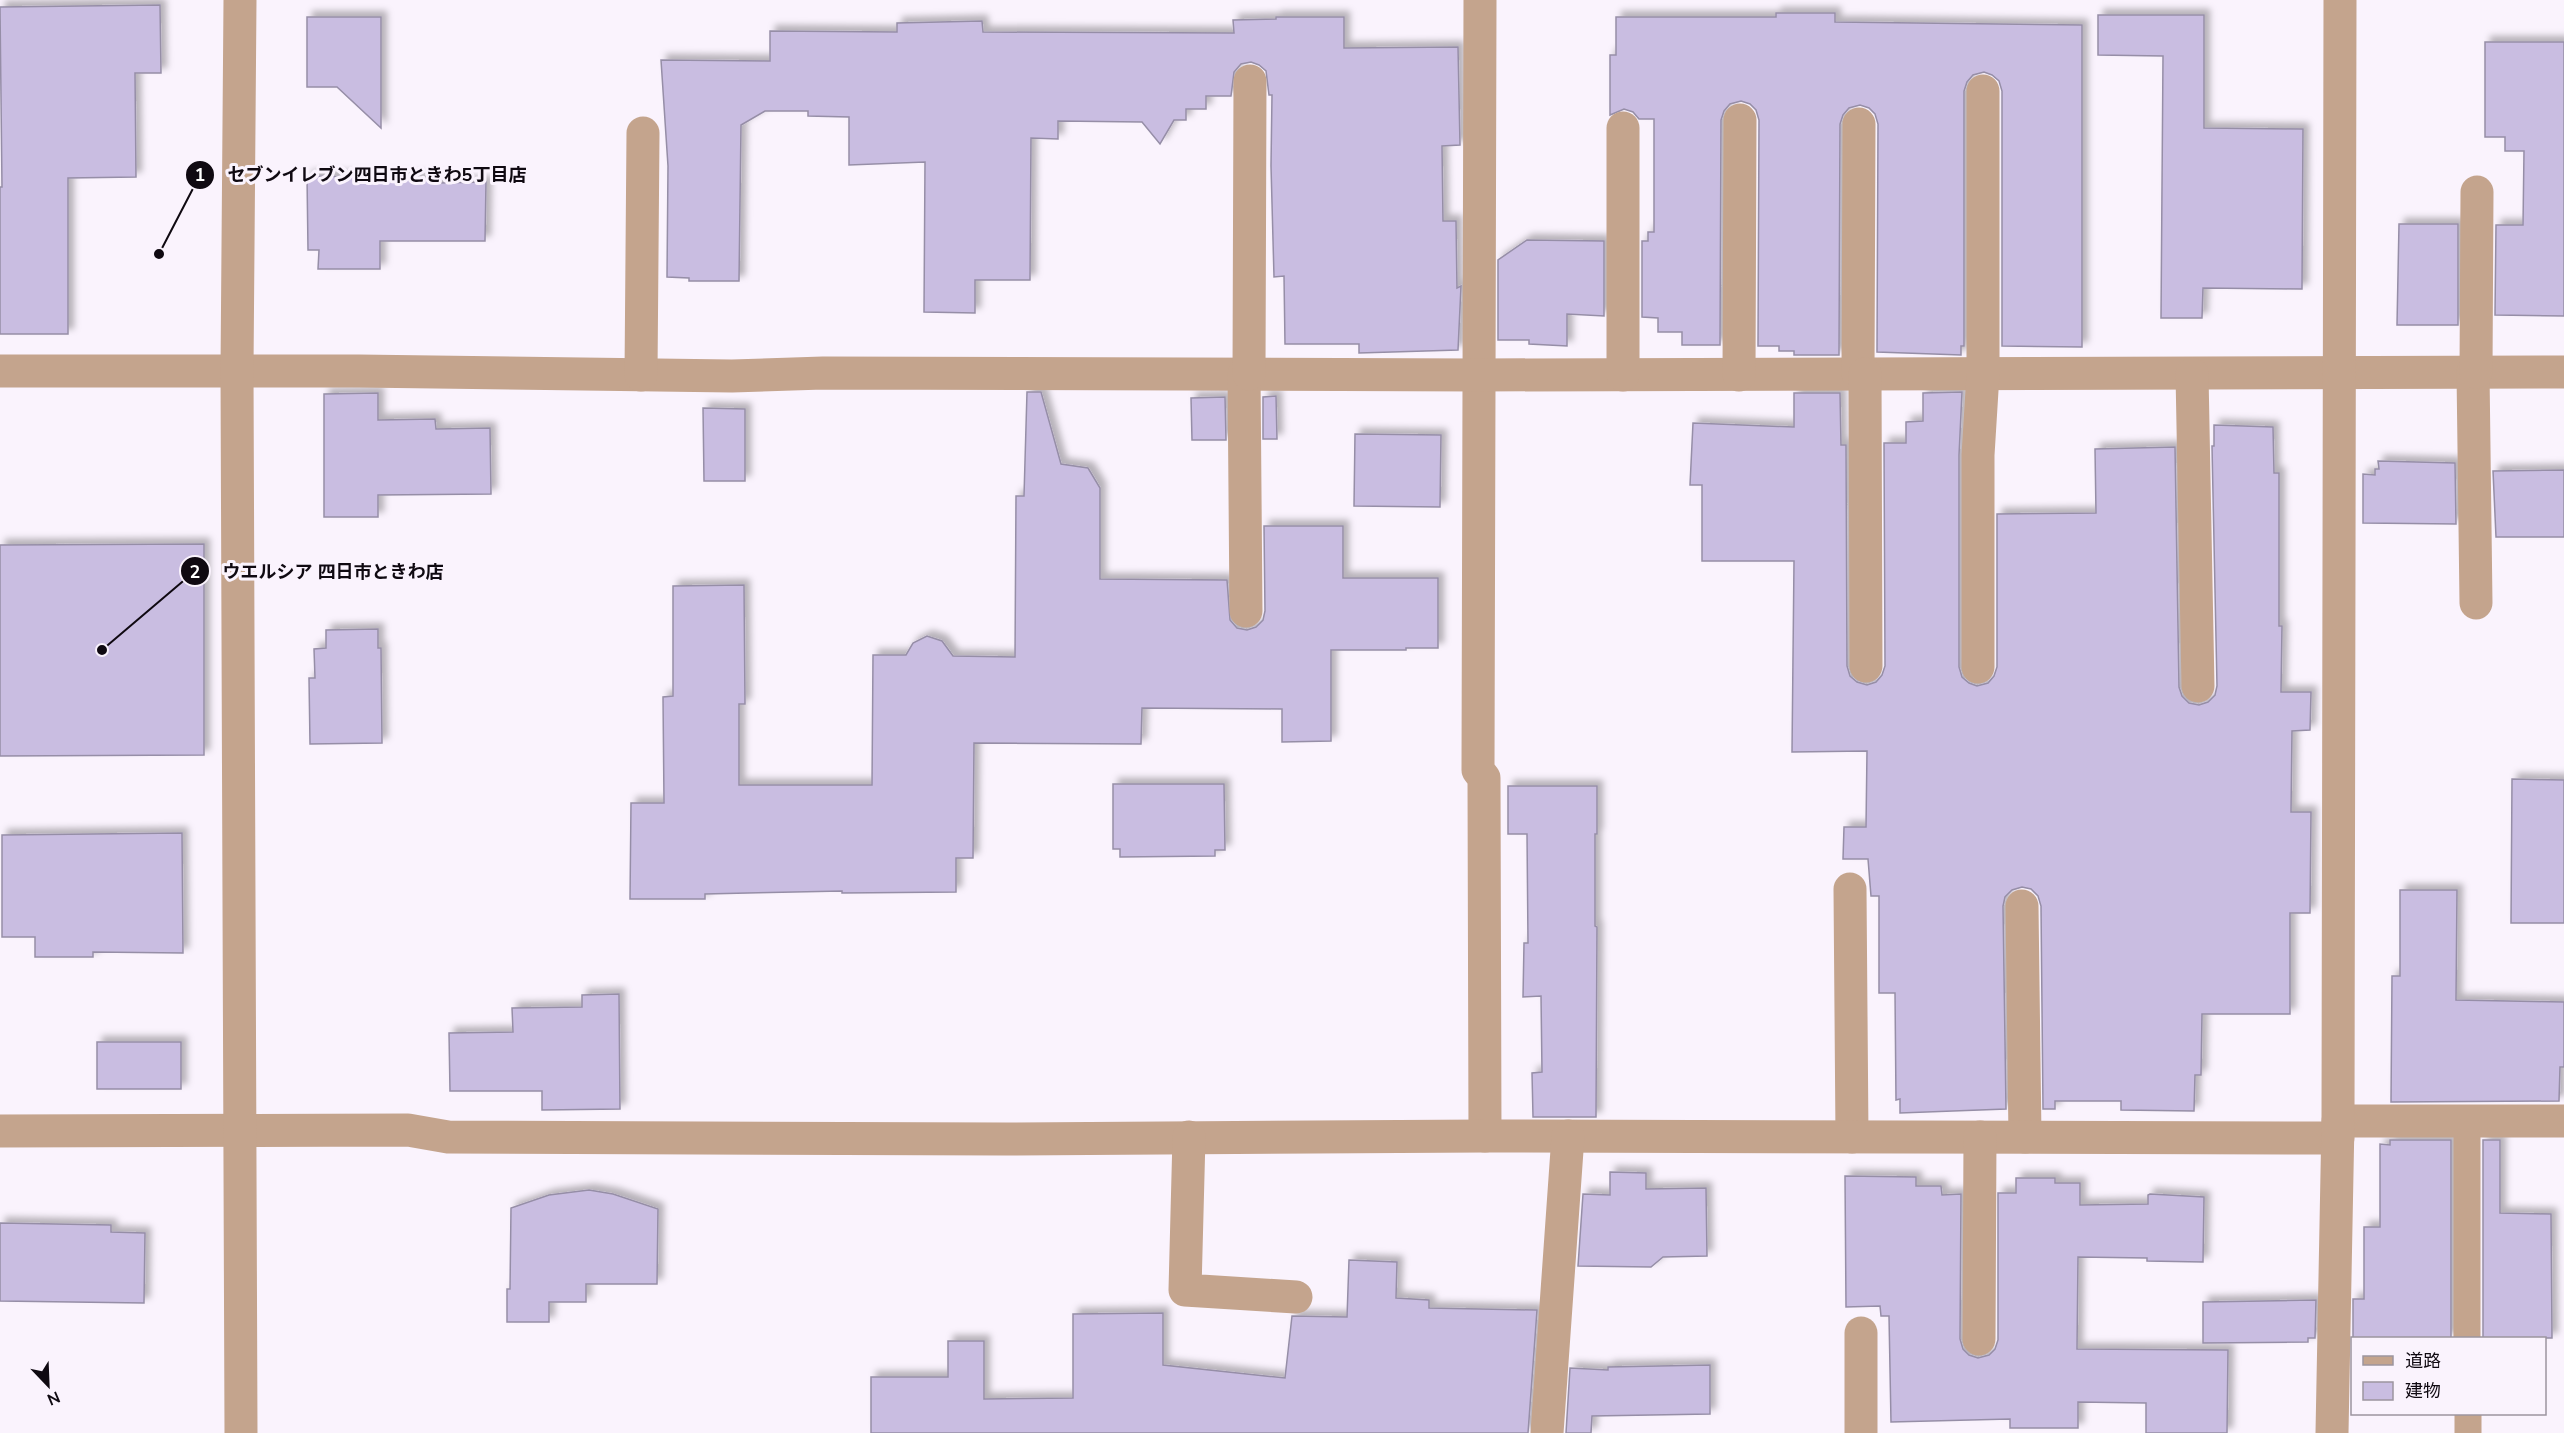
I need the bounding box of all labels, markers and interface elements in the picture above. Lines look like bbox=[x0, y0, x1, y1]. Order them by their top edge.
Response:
callout: セブンイレブン四日市ときわ5丁目店 bbox=[185, 157, 538, 193]
text: 1 bbox=[195, 163, 205, 187]
text: セブンイレブン四日市ときわ5丁目店 bbox=[228, 163, 526, 187]
callout: ウエルシア 四日市ときわ店 bbox=[180, 553, 455, 589]
text: 2 bbox=[190, 560, 200, 584]
text: ウエルシア 四日市ときわ店 bbox=[223, 560, 443, 584]
legend bbox=[2351, 1337, 2546, 1415]
text: 道路 bbox=[2405, 1349, 2441, 1373]
north arrow bbox=[18, 1355, 78, 1415]
text: 建物 bbox=[2405, 1379, 2441, 1403]
text: N bbox=[44, 1385, 63, 1410]

